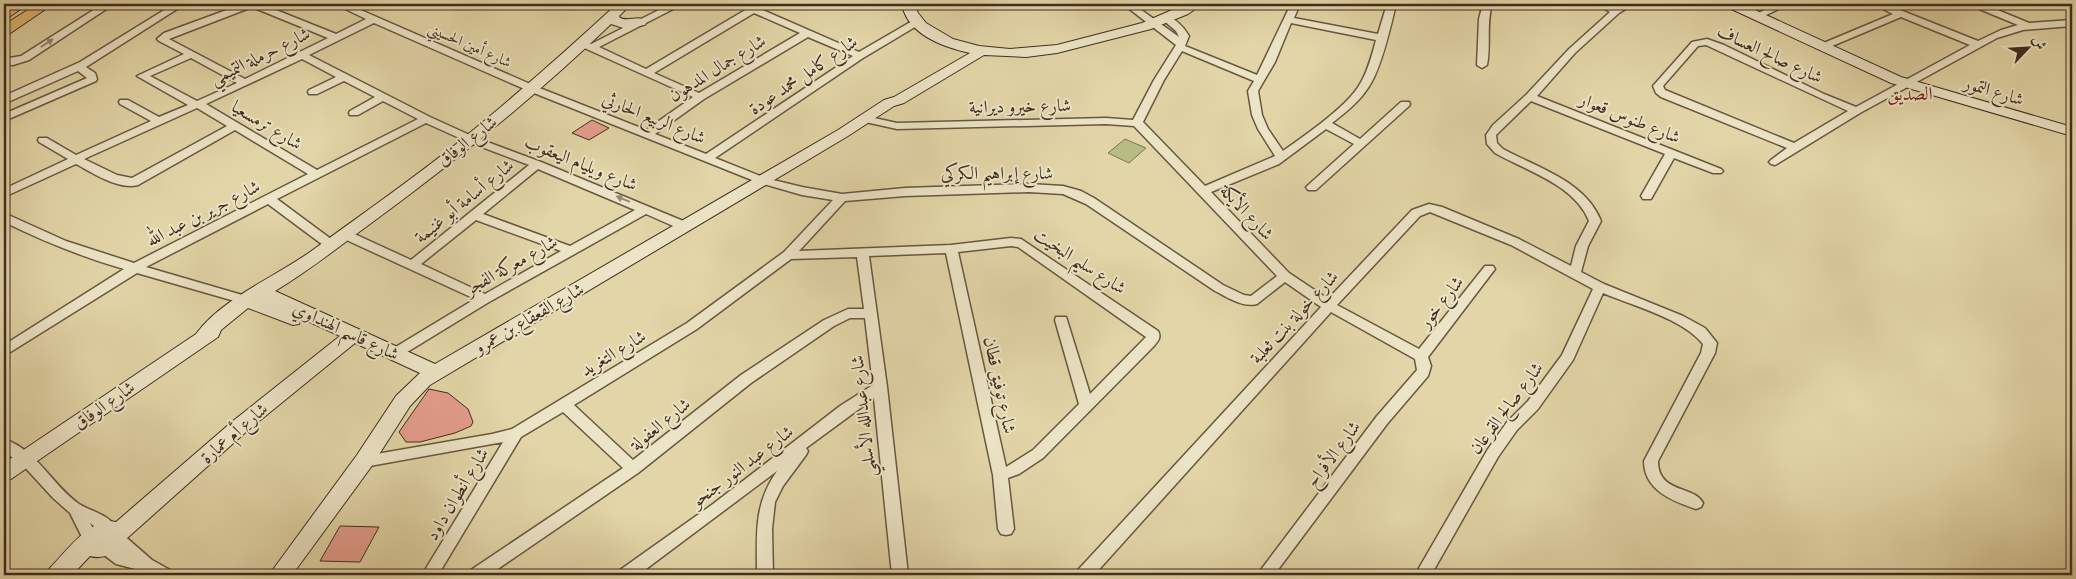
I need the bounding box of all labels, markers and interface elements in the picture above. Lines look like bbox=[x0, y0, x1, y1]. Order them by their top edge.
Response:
street label: شارع أمين الحسيني bbox=[424, 17, 515, 76]
street label: شارع صالح العساف bbox=[1712, 20, 1826, 93]
street label: شارع حرملة التميمي bbox=[206, 22, 316, 95]
north arrow bbox=[2004, 22, 2054, 72]
street label: شارع جمال المدهون bbox=[664, 29, 772, 110]
street label: شارع كامل محمد عودة bbox=[744, 30, 864, 123]
text: ش bbox=[2029, 33, 2050, 53]
one-way arrow bbox=[41, 39, 54, 48]
street label: شارع التمور bbox=[1958, 71, 2027, 114]
district label: الصديق bbox=[1887, 82, 1933, 106]
street label: شارع الربيع الحارثي bbox=[597, 87, 709, 153]
street label: شارع طنوس قعوار bbox=[1573, 87, 1684, 152]
street label: شارع خيرو ديرانية bbox=[969, 94, 1071, 122]
street label: شارع ترمسعيا bbox=[226, 95, 306, 158]
street label: شارع الوفاق bbox=[433, 111, 504, 174]
street label: شارع ويليام اليعقوب bbox=[519, 130, 641, 200]
street label: شارع أسامة أبو غنيمة bbox=[409, 153, 521, 251]
street label: شارع إبراهيم الكركي bbox=[941, 161, 1053, 191]
street label: شارع جرير بن عبد الله bbox=[141, 172, 265, 255]
street label: شارع الأيكة bbox=[1212, 177, 1280, 247]
one-way arrow bbox=[616, 195, 630, 203]
street label: شارع سليم البخيت bbox=[1026, 223, 1130, 305]
street label: شارع معركة الفجر bbox=[459, 230, 563, 304]
street label: شارع خولة بنت ثعلبة bbox=[1245, 266, 1346, 371]
street label: شارع خور bbox=[1413, 271, 1471, 337]
street label: شارع القعقاع بن عمرو bbox=[468, 278, 590, 363]
street label: شارع قاسم الهنداوي bbox=[286, 297, 403, 372]
street label: شارع التغريد bbox=[576, 325, 652, 385]
street label: شارع توفيق قطان bbox=[975, 334, 1021, 436]
street label: شارع عبدالله الأسلمي bbox=[844, 353, 886, 478]
street label: شارع صالح القرعان bbox=[1464, 358, 1552, 461]
street label: شارع الوفاق bbox=[69, 376, 141, 437]
street label: شارع العفولة bbox=[624, 393, 697, 459]
street label: شارع أم عمارة bbox=[195, 396, 275, 472]
street label: شارع الأفراح bbox=[1299, 415, 1369, 495]
street label: شارع عبد النور جنحو bbox=[685, 420, 800, 516]
street label: شارع أنطوان داود bbox=[419, 443, 497, 546]

